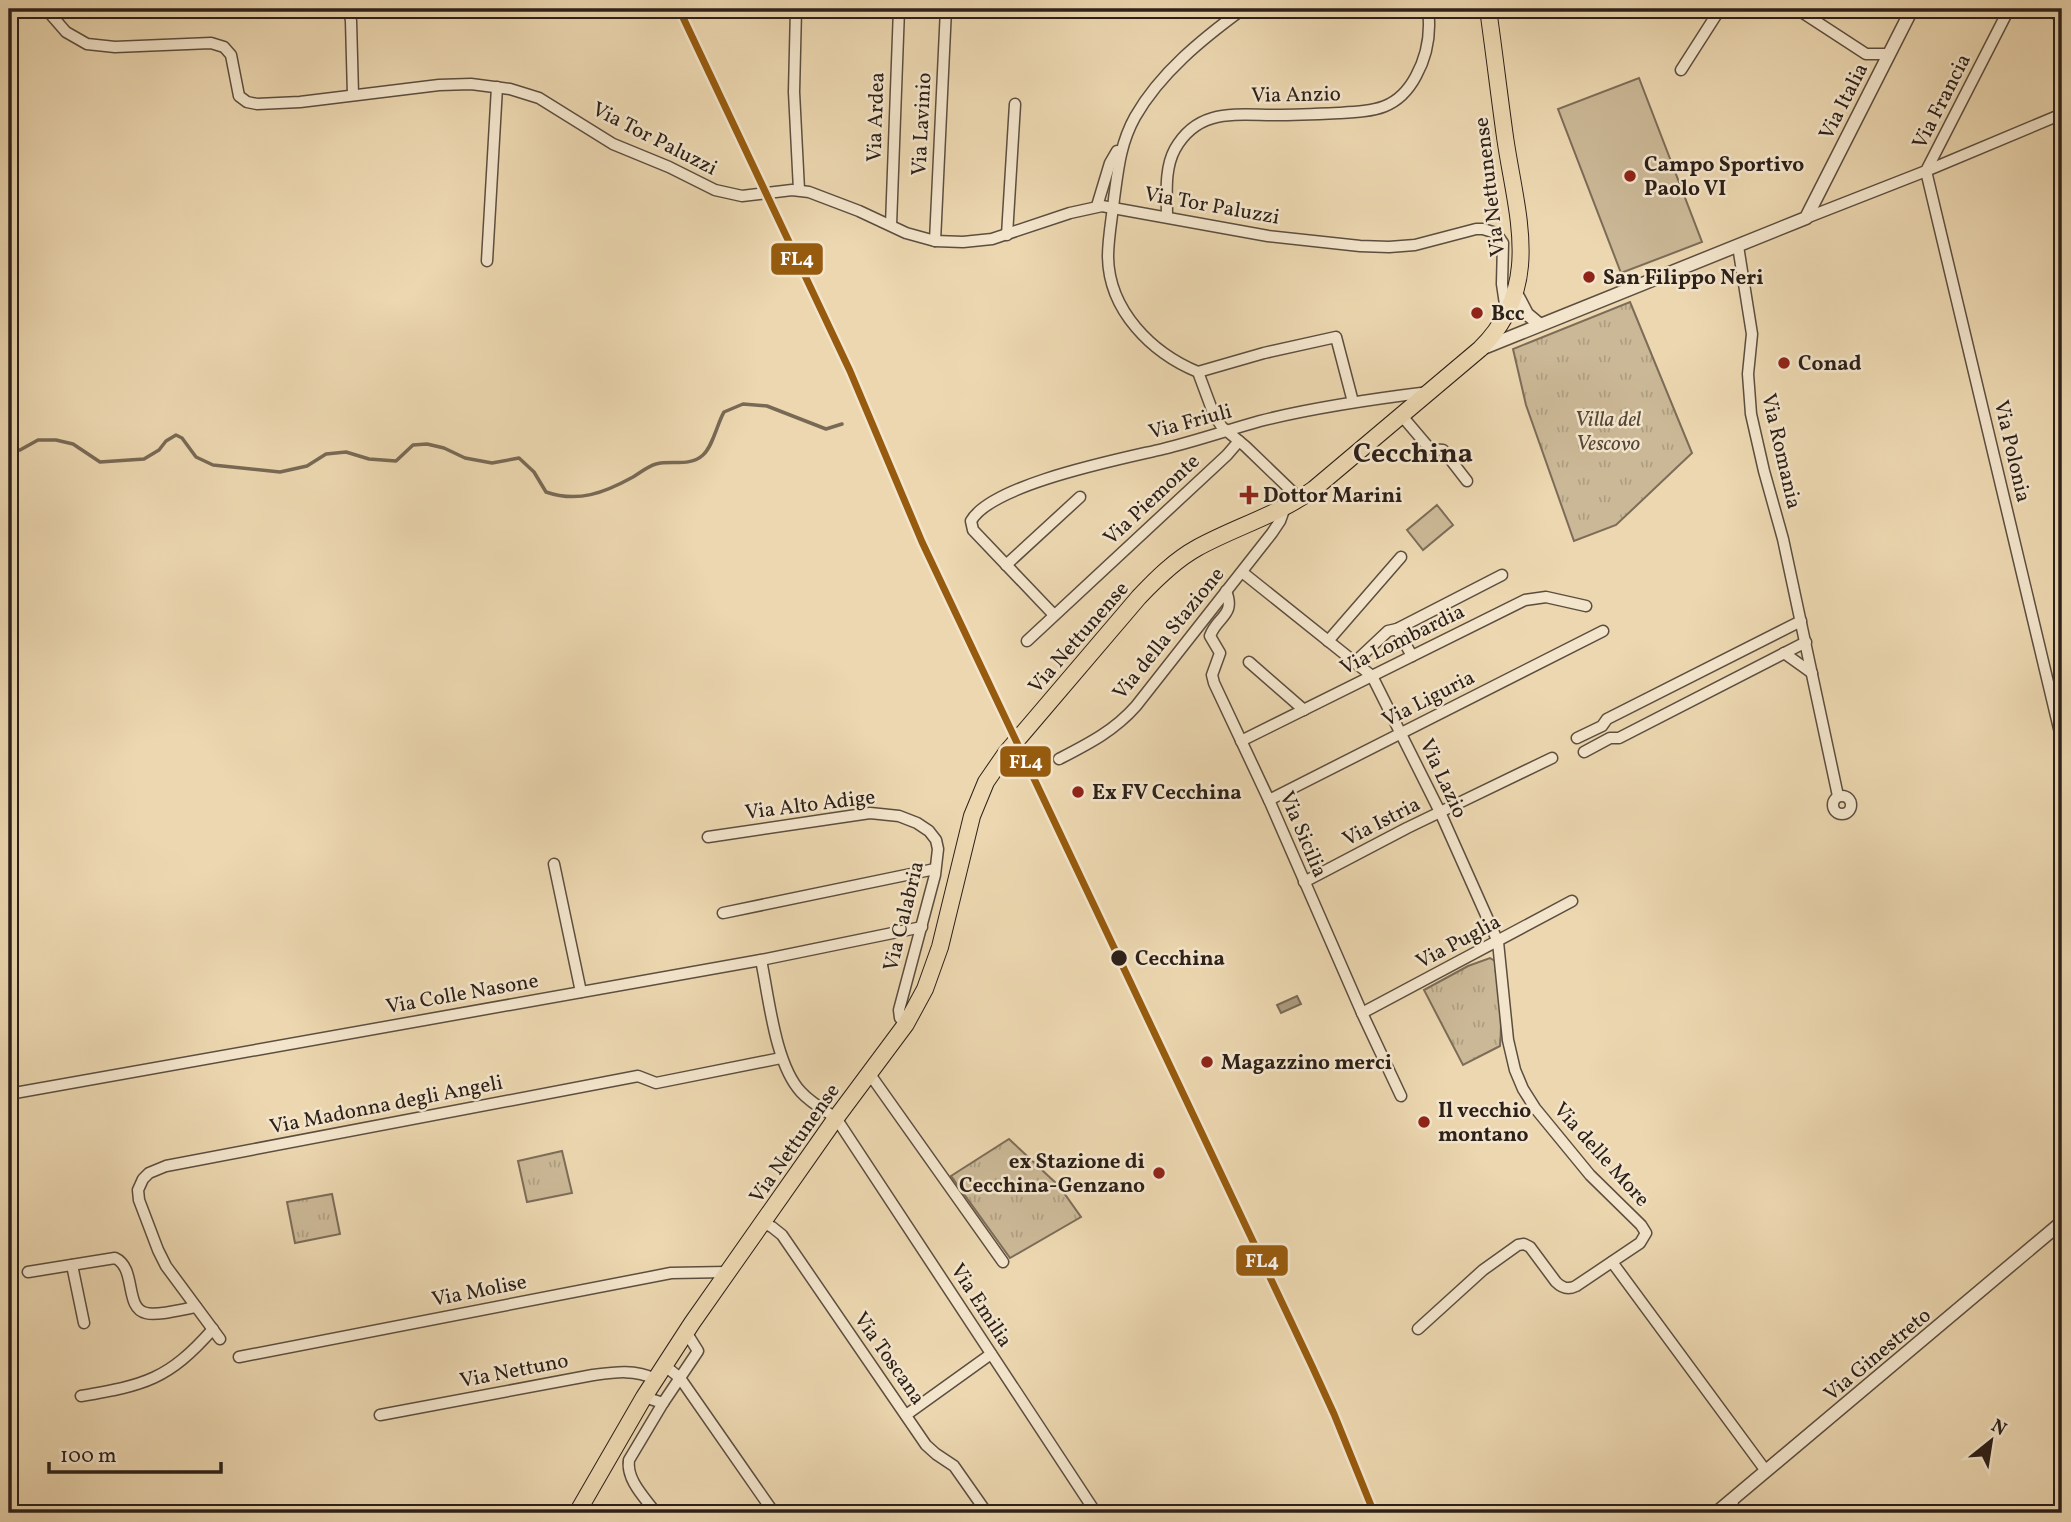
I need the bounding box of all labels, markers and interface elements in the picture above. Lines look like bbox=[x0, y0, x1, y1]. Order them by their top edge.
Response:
street label: Via Francia bbox=[1906, 49, 1979, 154]
street label: Via Italia bbox=[1813, 58, 1876, 145]
street label: Via Ardea bbox=[860, 71, 893, 163]
street label: Via Lavinio bbox=[905, 72, 940, 176]
street label: Via Anzio bbox=[1251, 80, 1341, 111]
street label: Via Tor Paluzzi bbox=[587, 95, 722, 183]
street label: Via Nettunense bbox=[1468, 115, 1513, 258]
place label: Campo Sportivo Paolo VI bbox=[1644, 151, 1804, 204]
marker: Campo Sportivo Paolo VI bbox=[1622, 168, 1638, 184]
street label: Via Tor Paluzzi bbox=[1142, 180, 1282, 233]
line badge: FL4 bbox=[770, 242, 824, 276]
text: FL4 bbox=[780, 247, 814, 273]
place label: San Filippo Neri bbox=[1603, 264, 1764, 293]
marker: San Filippo Neri bbox=[1581, 269, 1597, 285]
place label: Bcc bbox=[1491, 300, 1525, 329]
marker: Bcc bbox=[1469, 305, 1485, 321]
place label: Conad bbox=[1798, 350, 1862, 379]
marker: Conad bbox=[1776, 355, 1792, 371]
street label: Via Romania bbox=[1753, 391, 1808, 512]
street label: Via Friuli bbox=[1146, 397, 1235, 447]
street label: Via Polonia bbox=[1986, 397, 2037, 505]
park label: Villa del Vescovo bbox=[1575, 406, 1641, 459]
district label: Cecchina bbox=[1353, 435, 1473, 474]
street label: Via Piemonte bbox=[1097, 448, 1207, 552]
place label: Dottor Marini bbox=[1263, 482, 1403, 511]
marker: Dottor Marini bbox=[1241, 487, 1257, 503]
street label: Via della Stazione bbox=[1107, 561, 1232, 707]
street label: Via Nettunense bbox=[1022, 576, 1136, 700]
street label: Via Lombardia bbox=[1336, 598, 1470, 683]
street label: Via Liguria bbox=[1377, 664, 1480, 735]
street label: Via Lazio bbox=[1412, 734, 1474, 823]
line badge: FL4 bbox=[999, 745, 1052, 778]
text: FL4 bbox=[1009, 750, 1043, 776]
place label: Ex FV Cecchina bbox=[1092, 779, 1242, 808]
street label: Via Alto Adige bbox=[743, 783, 877, 828]
marker: Ex FV Cecchina bbox=[1070, 784, 1086, 800]
street label: Via Sicilia bbox=[1271, 787, 1334, 882]
street label: Via Istria bbox=[1338, 790, 1426, 854]
street label: Via Calabria bbox=[877, 858, 932, 974]
street label: Via Puglia bbox=[1411, 908, 1506, 977]
place label: Cecchina bbox=[1135, 945, 1225, 974]
marker: Cecchina bbox=[1109, 948, 1129, 968]
street label: Via Colle Nasone bbox=[384, 967, 541, 1022]
place label: Magazzino merci bbox=[1221, 1049, 1392, 1078]
marker: Magazzino merci bbox=[1199, 1054, 1215, 1070]
street label: Via Madonna degli Angeli bbox=[267, 1069, 505, 1142]
street label: Via Nettunense bbox=[743, 1078, 847, 1210]
street label: Via delle More bbox=[1546, 1096, 1656, 1214]
place label: Il vecchio montano bbox=[1438, 1097, 1531, 1150]
marker: Il vecchio montano bbox=[1416, 1114, 1432, 1130]
place label: ex Stazione di Cecchina-Genzano bbox=[959, 1148, 1145, 1201]
marker: ex Stazione di Cecchina-Genzano bbox=[1151, 1165, 1167, 1181]
line badge: FL4 bbox=[1235, 1244, 1289, 1277]
text: FL4 bbox=[1245, 1249, 1279, 1275]
street label: Via Emilia bbox=[943, 1258, 1019, 1354]
street label: Via Molise bbox=[429, 1268, 529, 1315]
street label: Via Ginestreto bbox=[1818, 1302, 1938, 1409]
street label: Via Toscana bbox=[846, 1307, 931, 1411]
street label: Via Nettuno bbox=[458, 1347, 571, 1396]
north arrow bbox=[1955, 1406, 2025, 1476]
text: N bbox=[1986, 1413, 2011, 1443]
scale bar bbox=[49, 1431, 220, 1475]
text: 100 m bbox=[60, 1442, 117, 1471]

